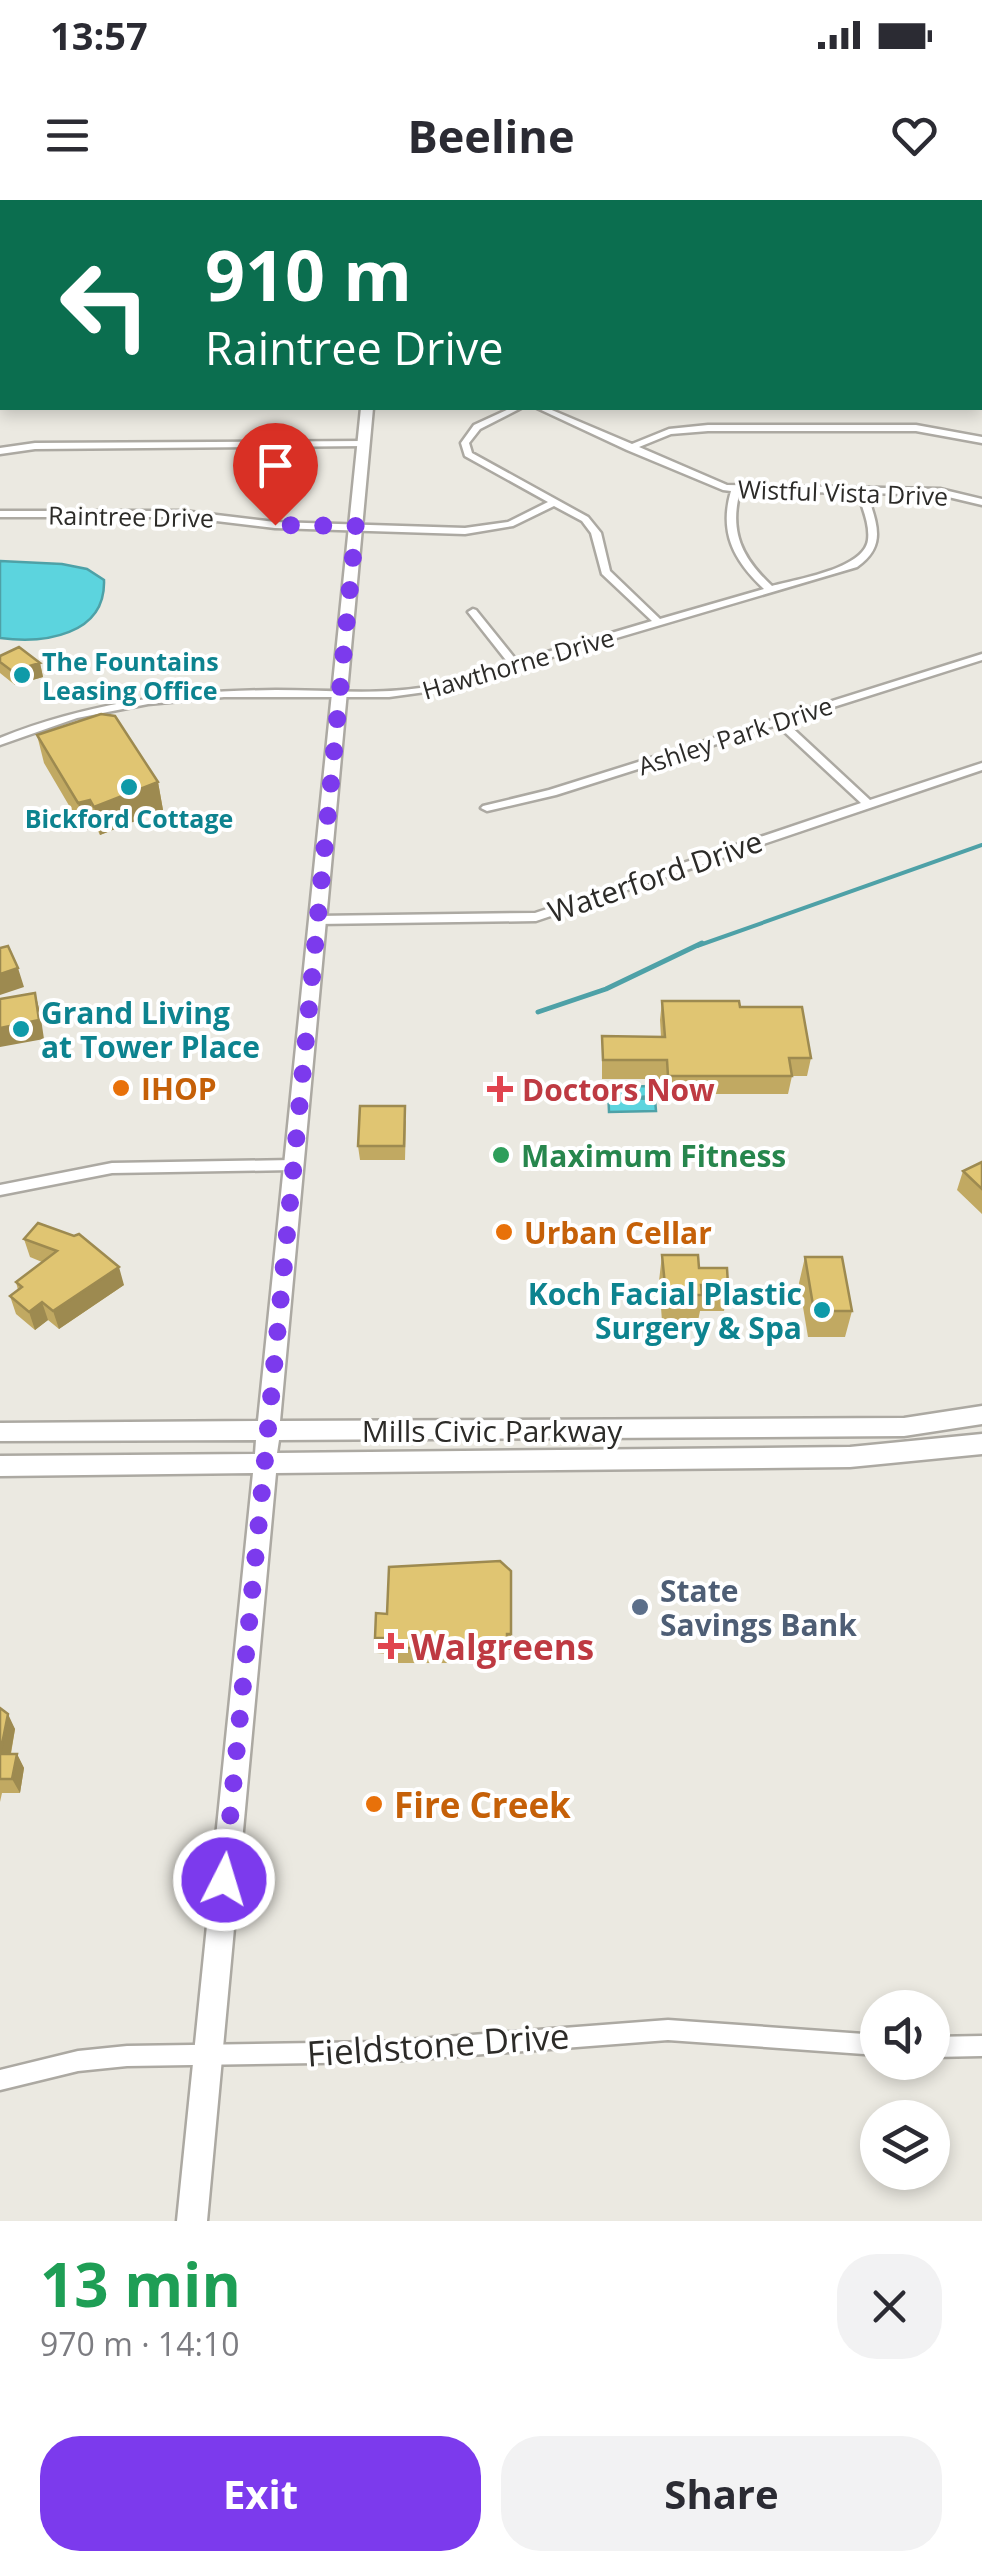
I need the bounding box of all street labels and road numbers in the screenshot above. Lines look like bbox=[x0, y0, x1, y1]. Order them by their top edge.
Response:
street label: Wistful Vista Drive bbox=[737, 471, 949, 513]
street label: Raintree Drive bbox=[48, 498, 214, 534]
street label: Hawthorne Drive bbox=[418, 619, 618, 707]
street label: Ashley Park Drive bbox=[633, 688, 837, 782]
street label: Waterford Drive bbox=[542, 820, 768, 932]
street label: Mills Civic Parkway bbox=[362, 1410, 623, 1451]
street label: Fieldstone Drive bbox=[305, 2011, 571, 2077]

